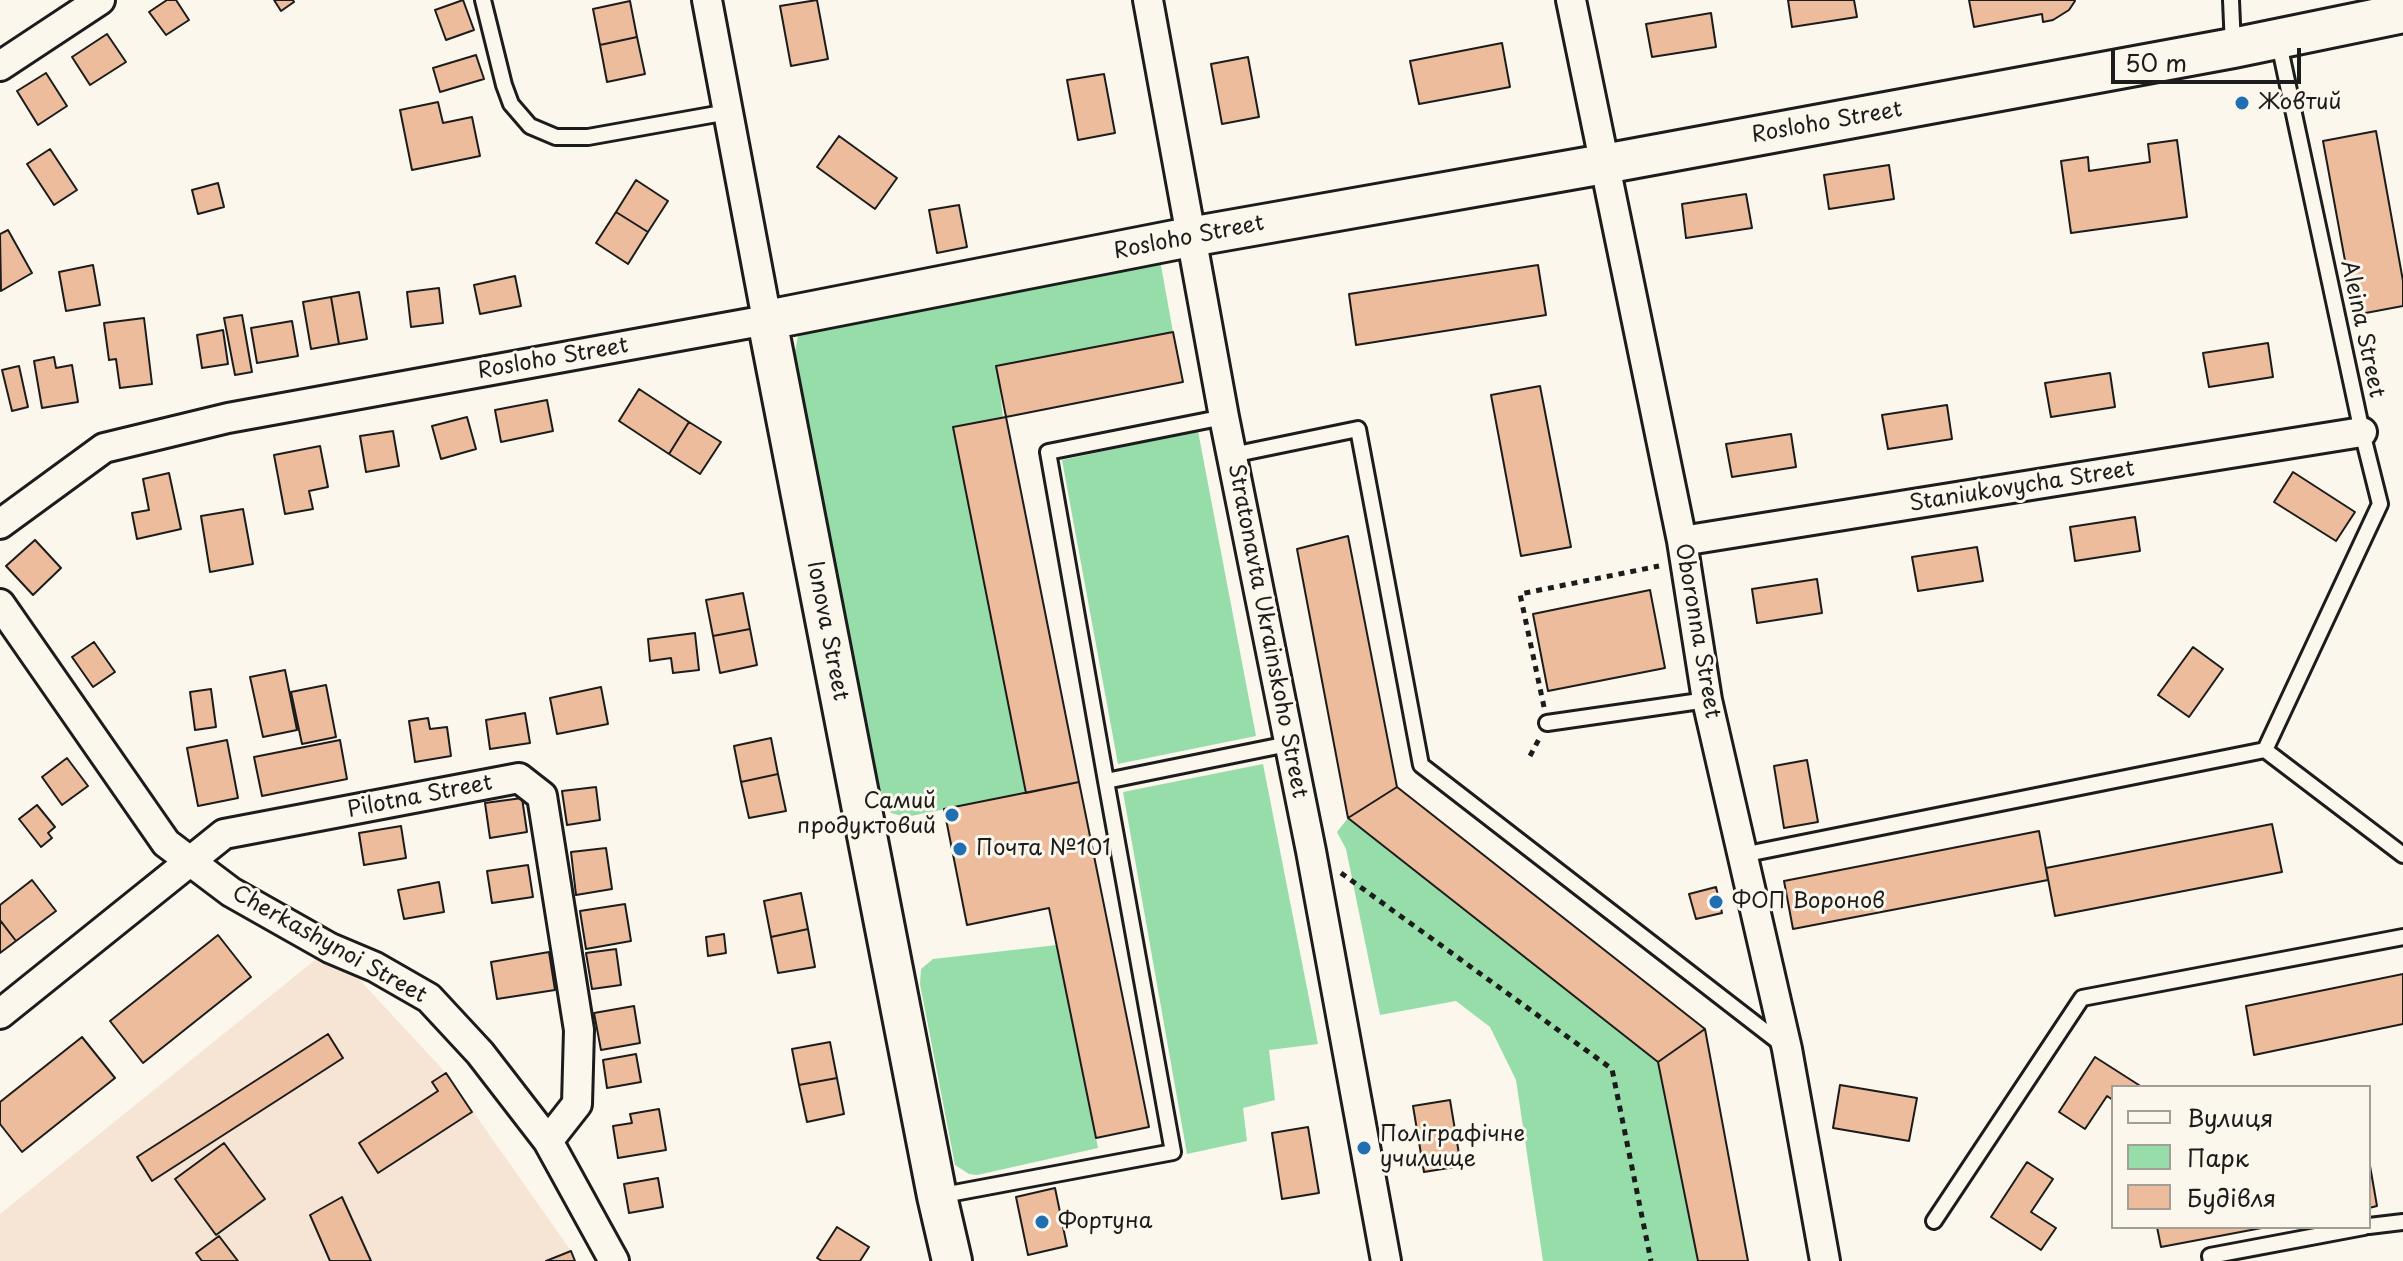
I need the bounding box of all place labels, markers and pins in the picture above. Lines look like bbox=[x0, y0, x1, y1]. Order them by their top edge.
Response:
place label: Жовтий bbox=[2258, 90, 2341, 116]
marker: Жовтий bbox=[2233, 94, 2251, 112]
place label: Самий продуктовий bbox=[797, 789, 936, 840]
marker: Самий продуктовий bbox=[943, 806, 961, 824]
place label: Почта №101 bbox=[976, 836, 1111, 862]
marker: Почта №101 bbox=[951, 840, 969, 858]
place label: ФОП Воронов bbox=[1732, 889, 1885, 915]
marker: ФОП Воронов bbox=[1707, 893, 1725, 911]
place label: Поліграфічне училище bbox=[1380, 1122, 1525, 1174]
marker: Поліграфічне училище bbox=[1355, 1139, 1373, 1157]
place label: Фортуна bbox=[1058, 1209, 1152, 1235]
marker: Фортуна bbox=[1033, 1213, 1051, 1231]

